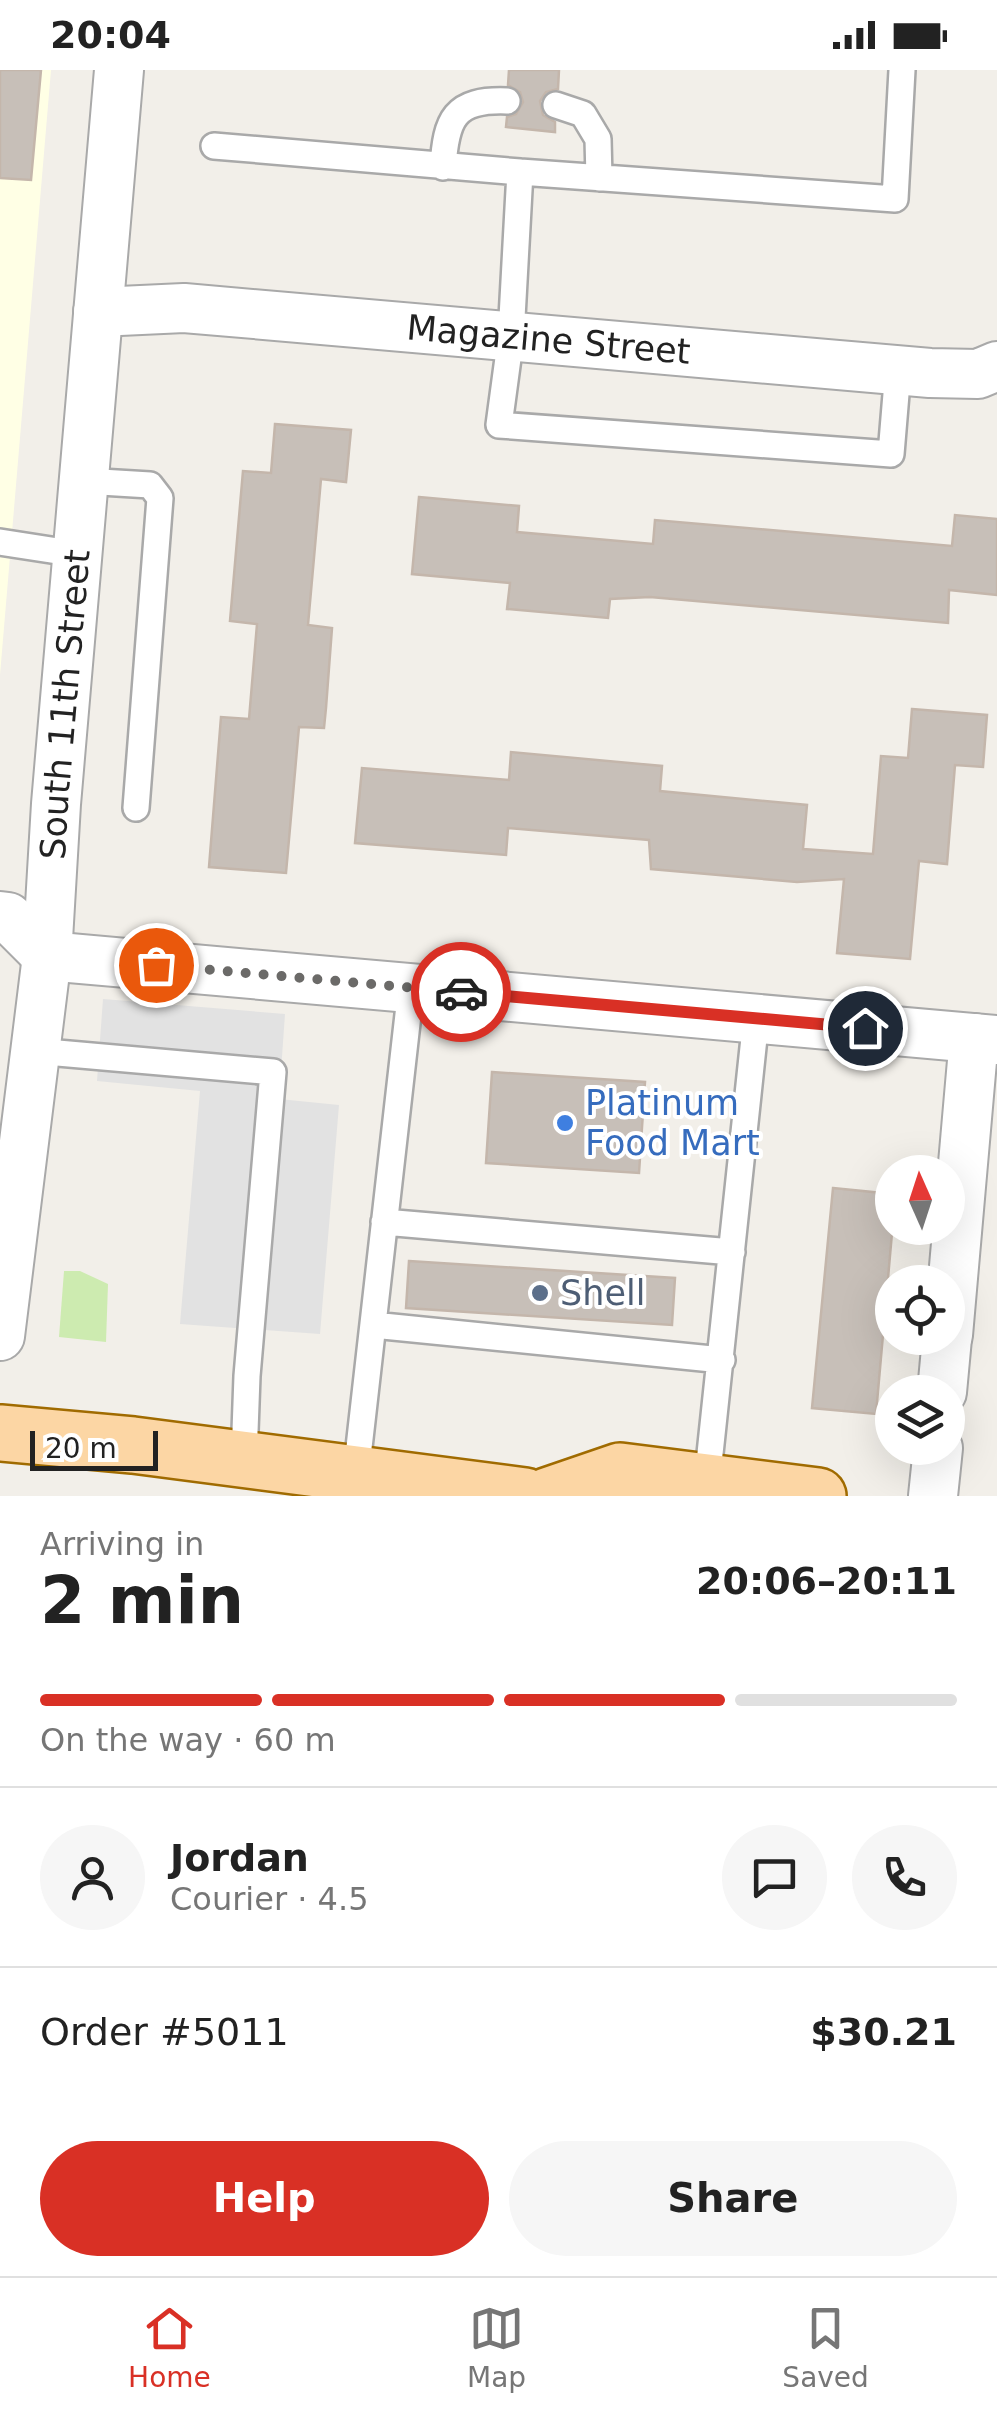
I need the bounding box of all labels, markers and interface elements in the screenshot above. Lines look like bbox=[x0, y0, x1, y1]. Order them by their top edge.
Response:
text: 20:04 bbox=[50, 13, 171, 57]
street label: Magazine Street bbox=[405, 307, 692, 372]
street label: South 11th Street bbox=[33, 548, 98, 861]
pin bbox=[114, 923, 199, 1008]
icon: bag bbox=[129, 938, 184, 993]
courier bbox=[411, 942, 511, 1042]
icon: car bbox=[434, 965, 489, 1020]
pin bbox=[823, 986, 908, 1071]
icon: home bbox=[838, 1001, 893, 1056]
place label: Platinum Food Mart bbox=[585, 1083, 760, 1163]
marker: Platinum Food Mart bbox=[554, 1112, 576, 1134]
north arrow bbox=[875, 1155, 965, 1245]
map controls bbox=[875, 1155, 965, 1465]
button: locate bbox=[875, 1265, 965, 1355]
place label: Shell bbox=[560, 1273, 645, 1313]
marker: Shell bbox=[529, 1282, 551, 1304]
button: layers bbox=[875, 1375, 965, 1465]
scale bar bbox=[30, 1426, 158, 1470]
text: 20 m bbox=[45, 1432, 117, 1465]
text: Arriving in bbox=[40, 1525, 204, 1563]
text: 20:06–20:11 bbox=[696, 1559, 957, 1603]
text: 2 min bbox=[40, 1563, 244, 1638]
text: On the way · 60 m bbox=[40, 1721, 336, 1759]
button: person bbox=[40, 1825, 145, 1930]
button: chat bbox=[722, 1825, 827, 1930]
button: phone bbox=[852, 1825, 957, 1930]
text: Jordan bbox=[170, 1836, 309, 1880]
text: Courier · 4.5 bbox=[170, 1880, 369, 1918]
text: Order #5011 bbox=[40, 2010, 289, 2054]
text: $30.21 bbox=[810, 2010, 957, 2054]
button: Help bbox=[40, 2141, 489, 2256]
button: Share bbox=[509, 2141, 957, 2256]
tab: Home bbox=[128, 2301, 211, 2394]
tab: Map bbox=[467, 2301, 526, 2394]
tab: Saved bbox=[782, 2301, 869, 2394]

